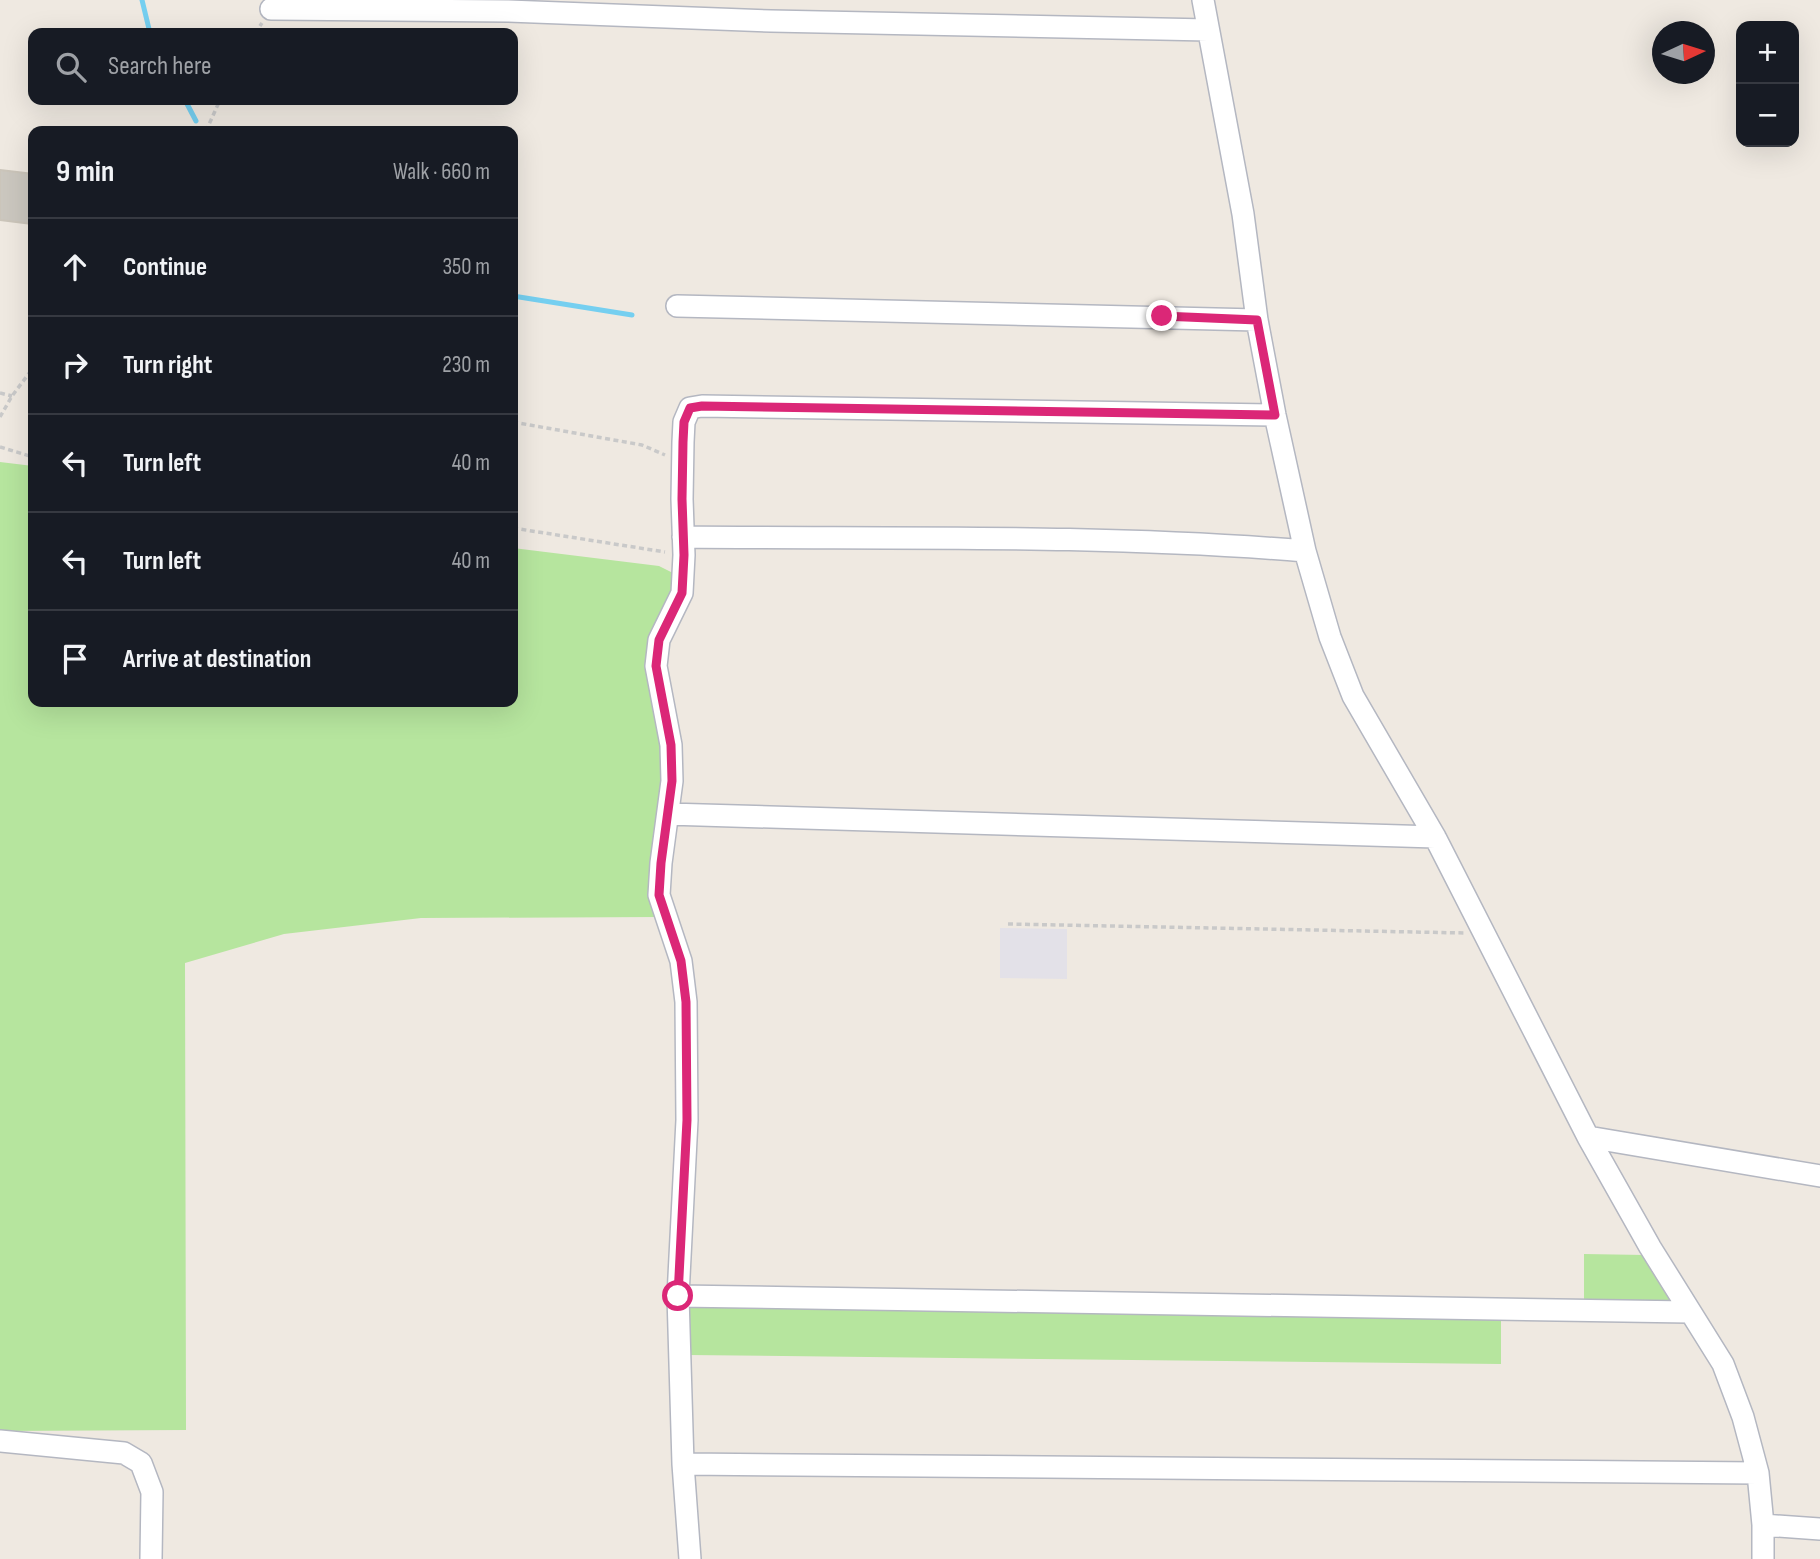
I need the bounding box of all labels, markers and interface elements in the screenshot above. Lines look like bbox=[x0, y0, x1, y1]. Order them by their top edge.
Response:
north arrow bbox=[1652, 21, 1715, 84]
map controls bbox=[1736, 21, 1799, 147]
button: + bbox=[1736, 21, 1799, 84]
search box bbox=[28, 28, 518, 105]
icon: search bbox=[52, 48, 90, 86]
text: Search here bbox=[108, 51, 211, 82]
button: − bbox=[1736, 84, 1799, 147]
text: 9 min bbox=[56, 154, 114, 190]
text: Walk · 660 m bbox=[393, 158, 490, 186]
icon: ahead bbox=[56, 248, 94, 286]
text: Continue bbox=[123, 252, 207, 283]
text: 350 m bbox=[442, 253, 490, 281]
route end bbox=[1146, 300, 1177, 331]
icon: right bbox=[56, 346, 94, 384]
text: Turn right bbox=[123, 350, 212, 381]
text: 230 m bbox=[442, 351, 490, 379]
icon: left bbox=[56, 444, 94, 482]
text: Turn left bbox=[123, 448, 201, 479]
text: 40 m bbox=[452, 449, 490, 477]
icon: left bbox=[56, 542, 94, 580]
text: Turn left bbox=[123, 546, 201, 577]
text: 40 m bbox=[452, 547, 490, 575]
icon: arrive bbox=[56, 640, 94, 678]
text: Arrive at destination bbox=[123, 644, 311, 675]
route start bbox=[662, 1280, 693, 1311]

